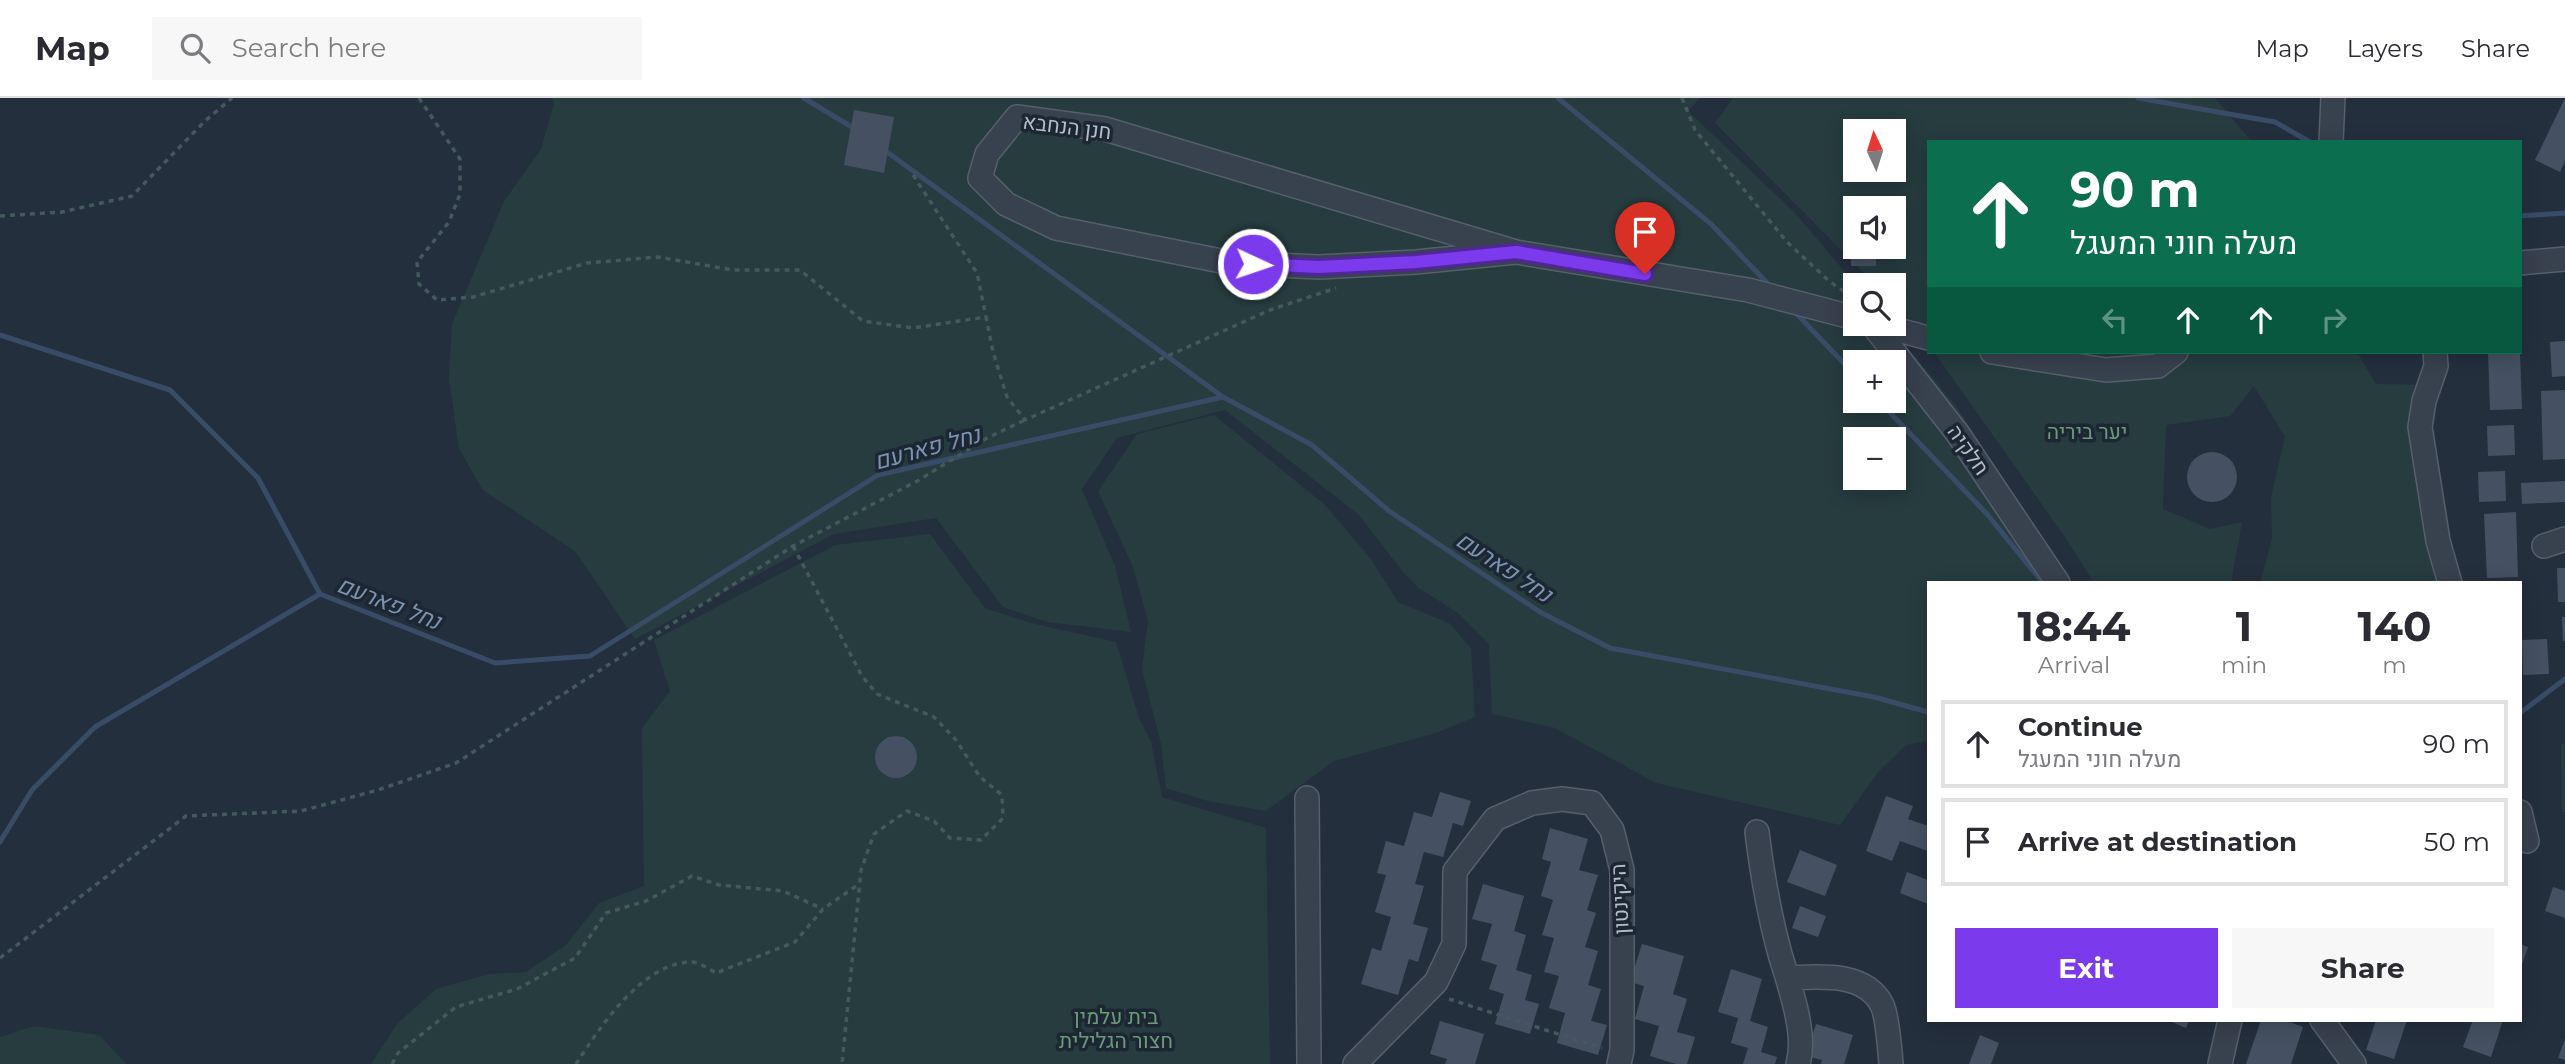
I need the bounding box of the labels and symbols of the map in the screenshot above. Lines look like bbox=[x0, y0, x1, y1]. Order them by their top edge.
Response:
street label: חנן הנחבא bbox=[1021, 109, 1113, 144]
north arrow bbox=[1843, 119, 1906, 182]
pin bbox=[1615, 202, 1675, 274]
position arrow bbox=[1216, 227, 1290, 301]
park label: יער ביריה bbox=[2047, 419, 2127, 444]
water label: נחל פארעם bbox=[871, 420, 985, 476]
street label: חלקיה bbox=[1942, 420, 1995, 480]
water label: נחל פארעם bbox=[1451, 526, 1559, 609]
water label: נחל פארעם bbox=[333, 570, 446, 636]
street label: היקינטון bbox=[1605, 863, 1634, 935]
park label: בית עלמין חצור הגלילית bbox=[1059, 1004, 1173, 1053]

